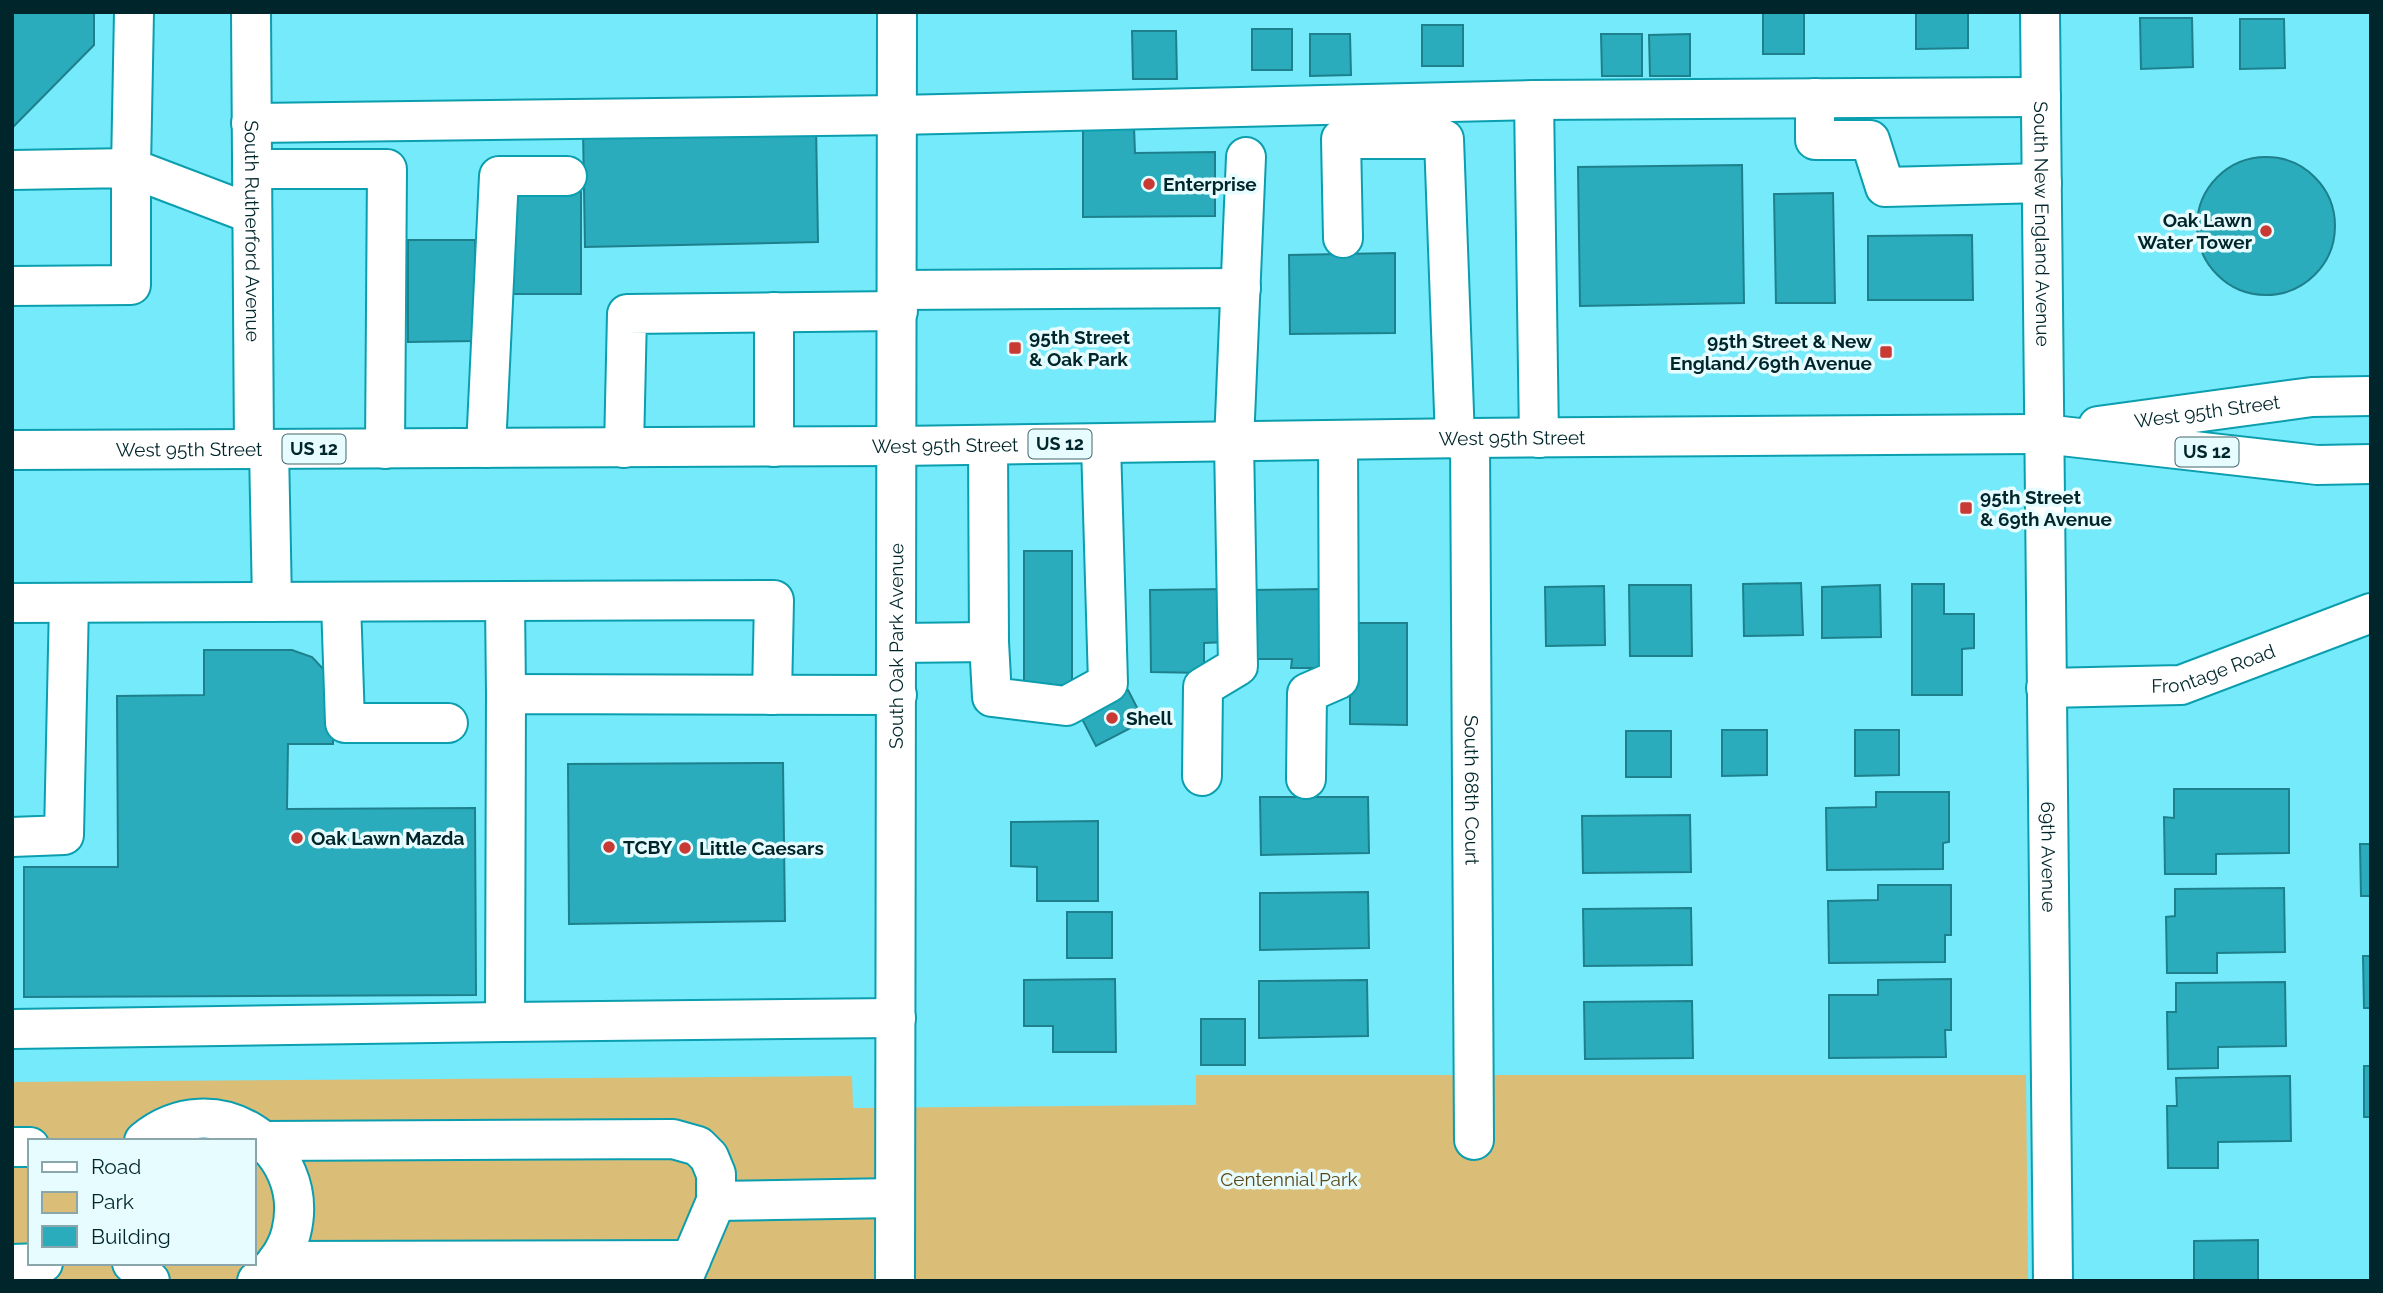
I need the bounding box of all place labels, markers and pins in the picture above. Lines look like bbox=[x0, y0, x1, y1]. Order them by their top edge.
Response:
place label: Enterprise bbox=[1163, 173, 1257, 195]
marker: Enterprise bbox=[1141, 176, 1157, 192]
place label: Oak Lawn Water Tower bbox=[2137, 209, 2253, 253]
marker: Oak Lawn Water Tower bbox=[2258, 223, 2274, 239]
place label: 95th Street & Oak Park bbox=[1029, 326, 1131, 370]
place label: 95th Street & New England/69th Avenue bbox=[1670, 330, 1872, 374]
marker: 95th Street & Oak Park bbox=[1007, 340, 1023, 356]
marker: 95th Street & New England/69th Avenue bbox=[1878, 344, 1894, 360]
place label: 95th Street & 69th Avenue bbox=[1980, 486, 2112, 530]
marker: 95th Street & 69th Avenue bbox=[1958, 500, 1974, 516]
place label: Shell bbox=[1126, 707, 1173, 729]
marker: Shell bbox=[1104, 710, 1120, 726]
place label: Oak Lawn Mazda bbox=[311, 827, 465, 849]
marker: Oak Lawn Mazda bbox=[289, 830, 305, 846]
place label: TCBY bbox=[623, 836, 673, 858]
place label: Little Caesars bbox=[699, 837, 824, 859]
marker: TCBY bbox=[601, 839, 617, 855]
marker: Little Caesars bbox=[677, 840, 693, 856]

